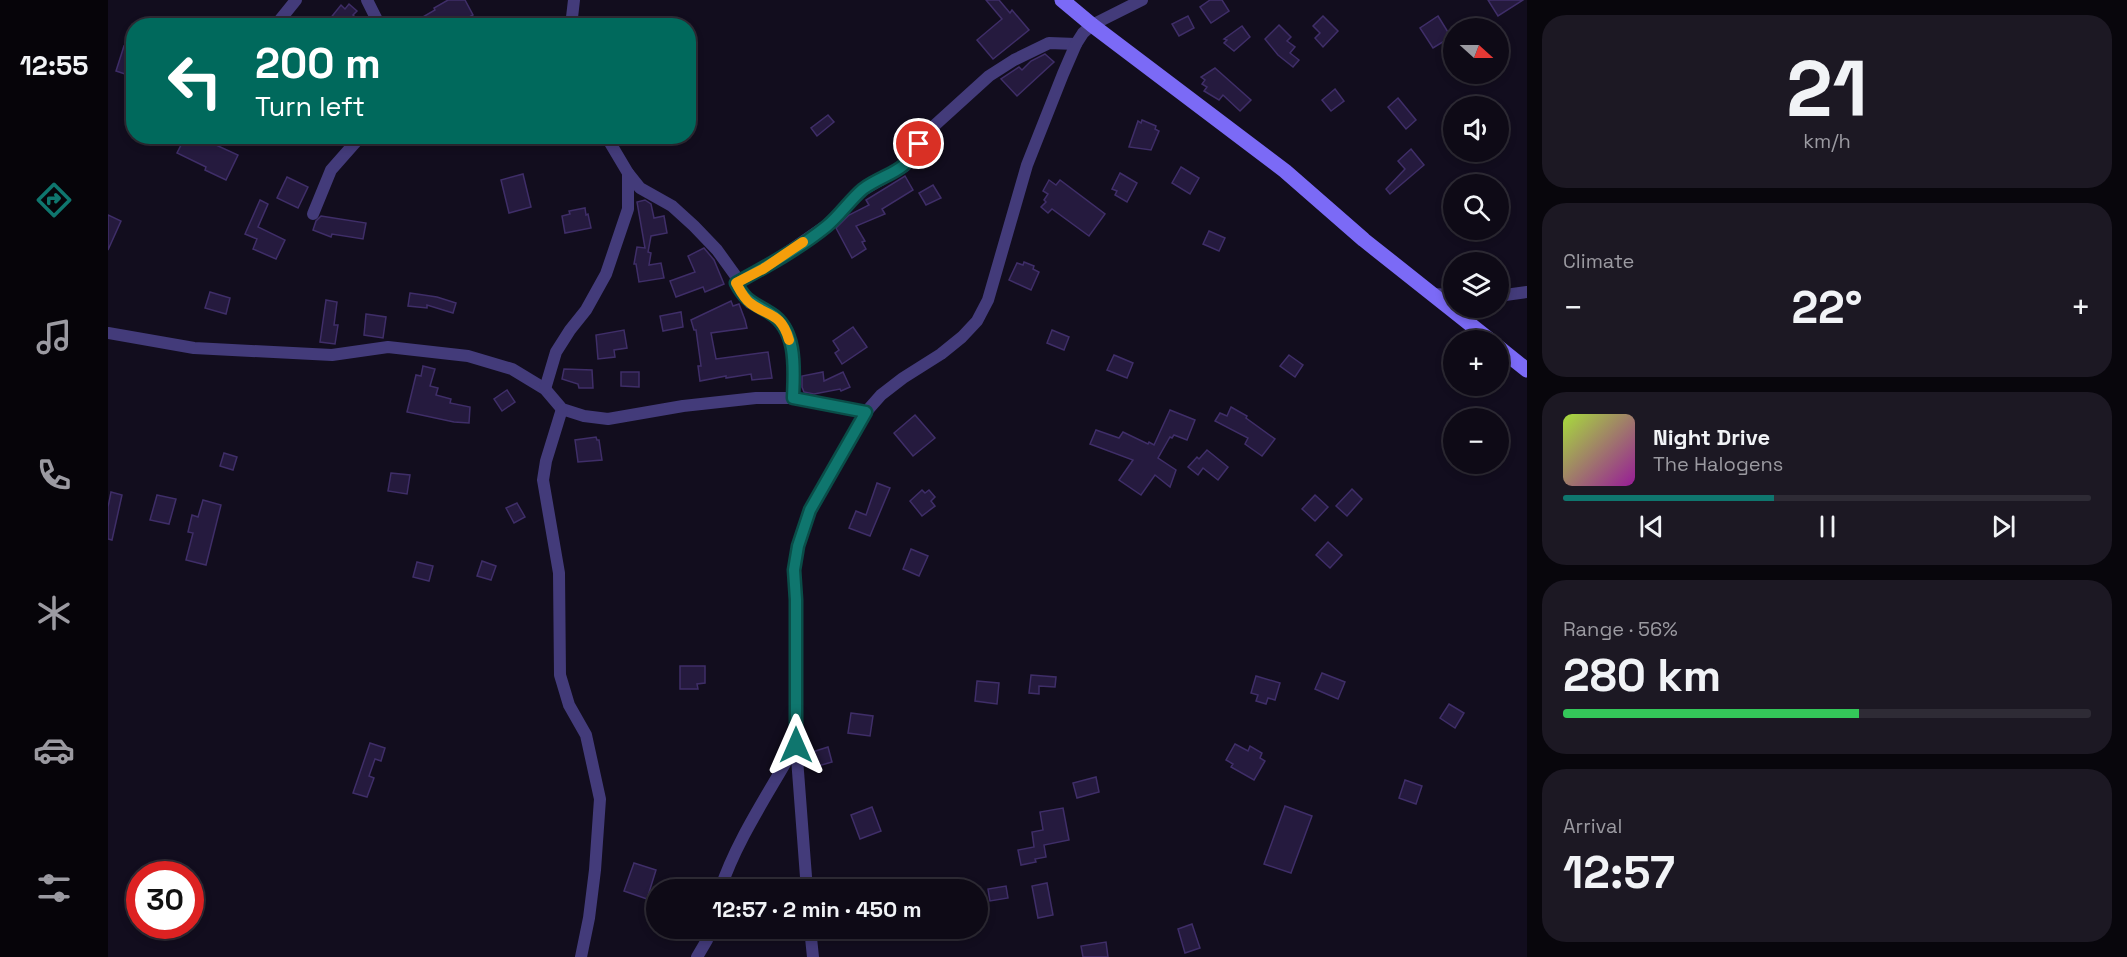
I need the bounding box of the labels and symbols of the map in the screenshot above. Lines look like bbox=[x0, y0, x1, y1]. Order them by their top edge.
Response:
north arrow bbox=[1443, 18, 1509, 84]
pin bbox=[893, 118, 944, 169]
position arrow bbox=[764, 713, 828, 777]
speed limit sign: 30 bbox=[126, 861, 204, 939]

